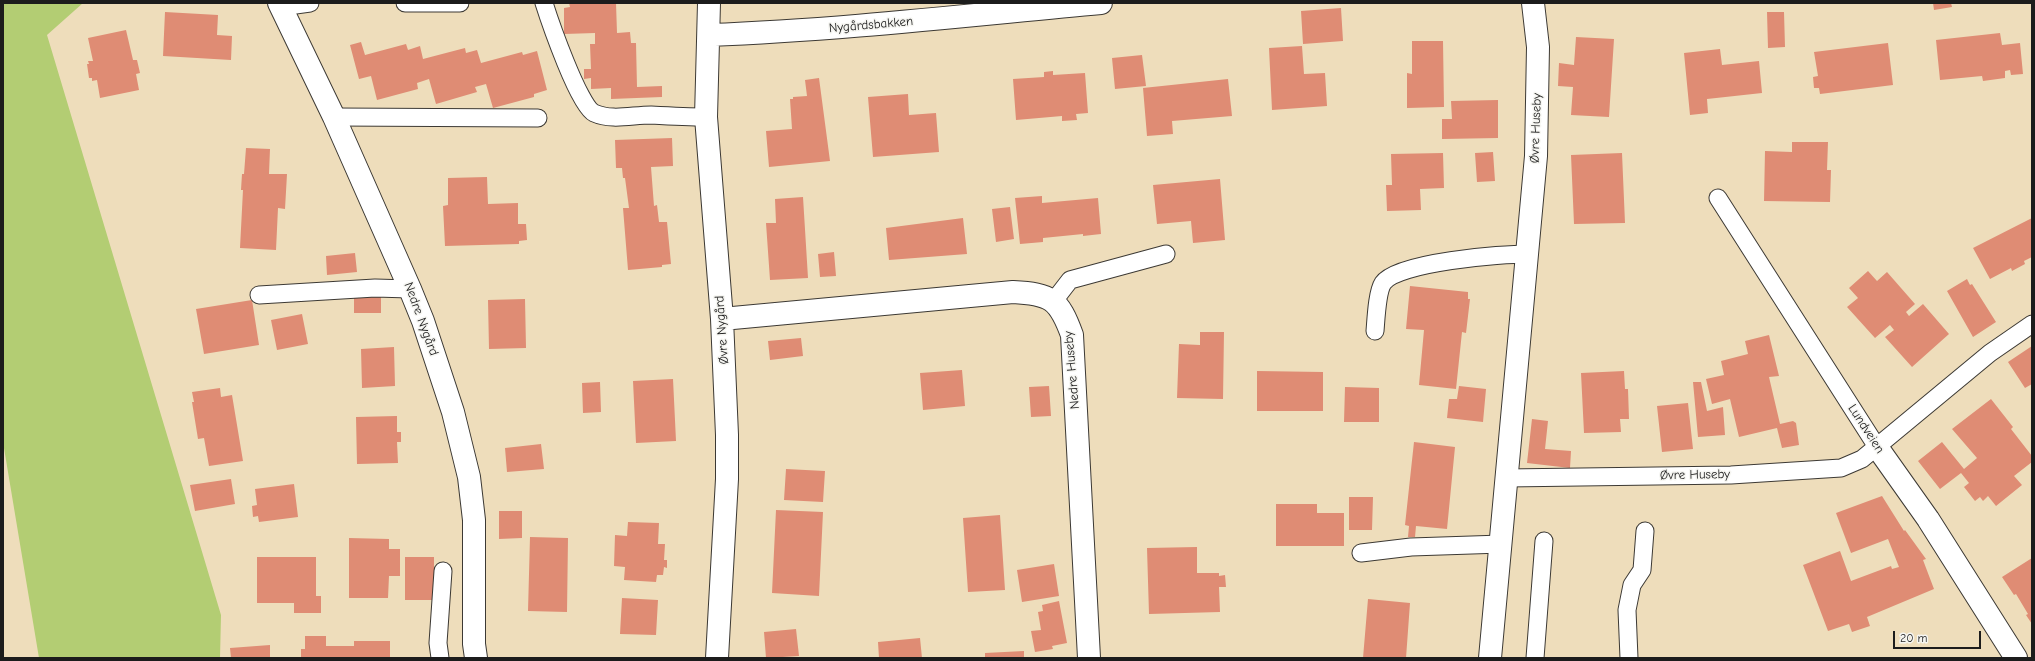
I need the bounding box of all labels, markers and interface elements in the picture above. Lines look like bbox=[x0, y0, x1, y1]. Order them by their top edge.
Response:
street label: Nygårdsbakken bbox=[828, 14, 914, 36]
street label: Øvre Huseby bbox=[1527, 93, 1545, 163]
street label: Nedre Nygård bbox=[400, 280, 442, 358]
street label: Øvre Nygård bbox=[712, 295, 732, 365]
street label: Nedre Huseby bbox=[1061, 330, 1083, 410]
street label: Lundveien bbox=[1844, 402, 1888, 456]
street label: Øvre Huseby bbox=[1660, 467, 1730, 483]
scale bar bbox=[1895, 623, 1983, 649]
text: 20 m bbox=[1900, 631, 1928, 645]

